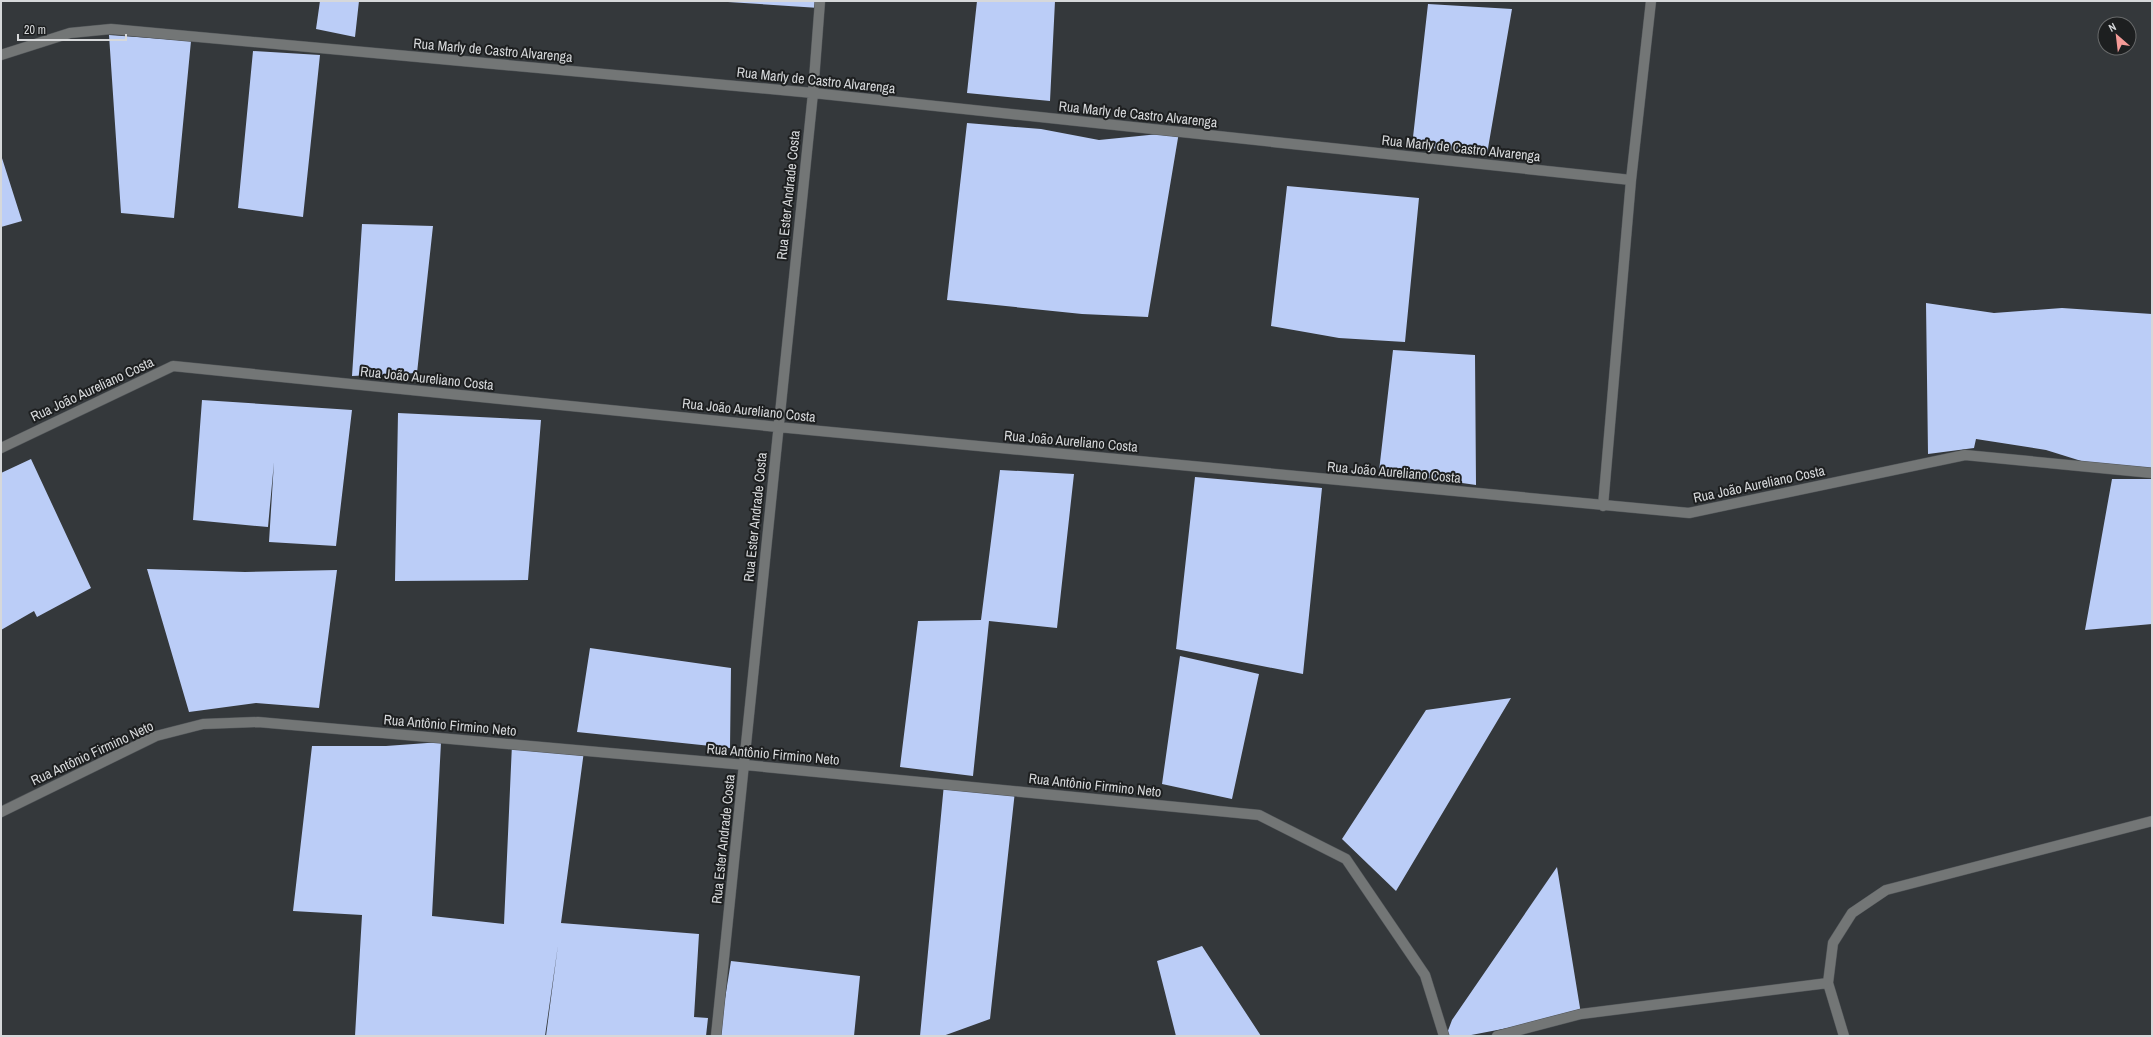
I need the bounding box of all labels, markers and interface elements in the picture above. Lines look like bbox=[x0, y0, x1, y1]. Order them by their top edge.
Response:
scale bar bbox=[18, 16, 126, 42]
north arrow bbox=[2097, 16, 2137, 56]
text: N bbox=[2106, 19, 2118, 35]
text: 20 m bbox=[24, 22, 46, 38]
street label: Rua Marly de Castro Alvarenga bbox=[413, 34, 574, 66]
street label: Rua Marly de Castro Alvarenga bbox=[736, 63, 897, 97]
street label: Rua Marly de Castro Alvarenga bbox=[1058, 97, 1219, 131]
street label: Rua Ester Andrade Costa bbox=[772, 129, 804, 261]
street label: Rua Marly de Castro Alvarenga bbox=[1381, 131, 1542, 165]
street label: Rua João Aureliano Costa bbox=[27, 352, 157, 425]
street label: Rua João Aureliano Costa bbox=[359, 362, 495, 394]
street label: Rua João Aureliano Costa bbox=[681, 394, 817, 426]
street label: Rua João Aureliano Costa bbox=[1003, 426, 1139, 456]
street label: Rua Ester Andrade Costa bbox=[739, 451, 771, 583]
street label: Rua João Aureliano Costa bbox=[1326, 457, 1462, 487]
street label: Rua João Aureliano Costa bbox=[1692, 461, 1827, 507]
street label: Rua Antônio Firmino Neto bbox=[383, 710, 517, 740]
street label: Rua Antônio Firmino Neto bbox=[28, 717, 156, 789]
street label: Rua Antônio Firmino Neto bbox=[706, 739, 840, 769]
street label: Rua Antônio Firmino Neto bbox=[1028, 769, 1162, 801]
street label: Rua Ester Andrade Costa bbox=[707, 773, 739, 905]

